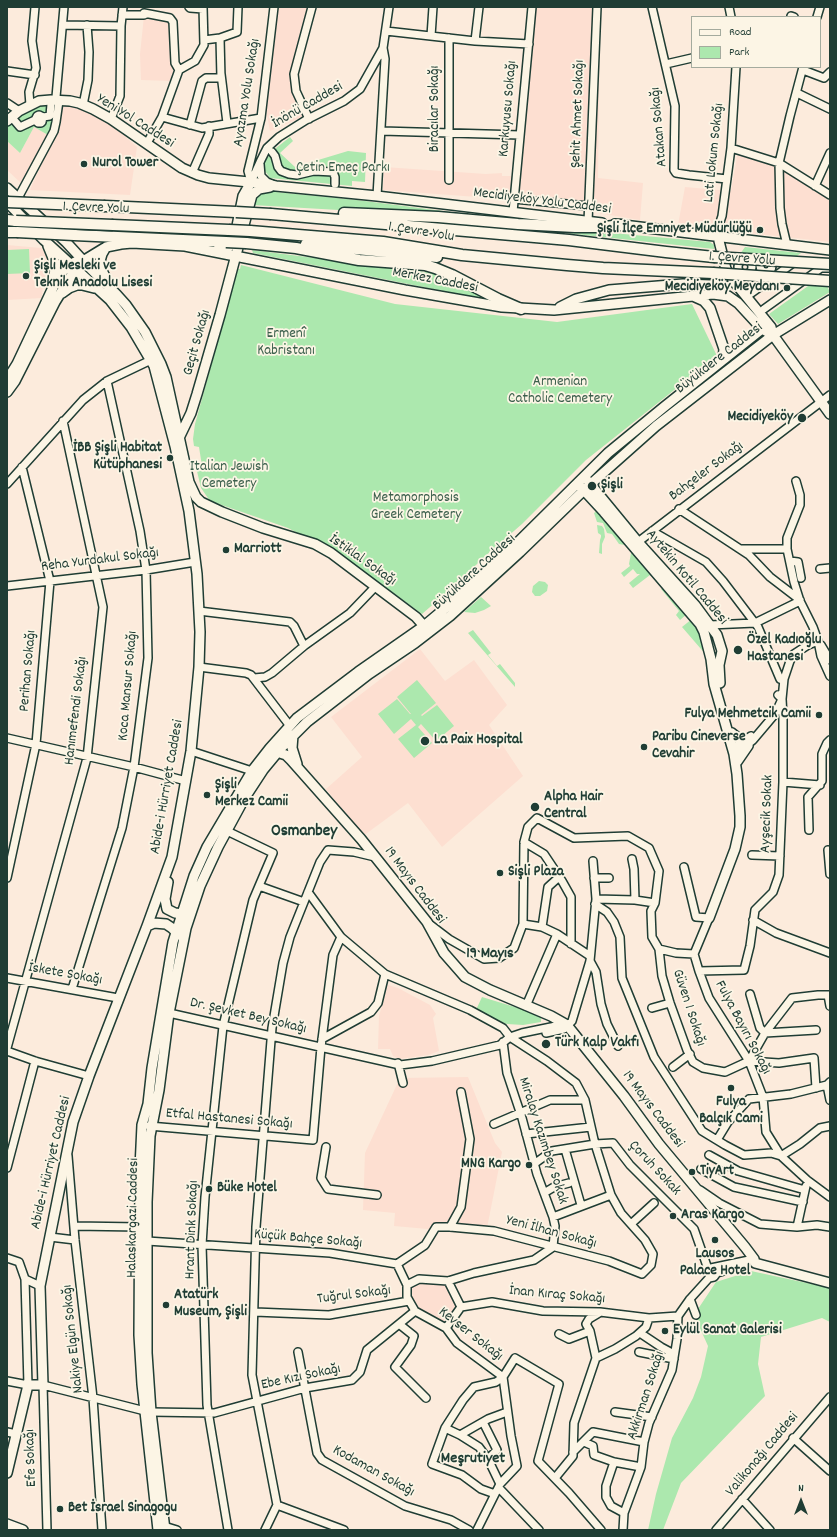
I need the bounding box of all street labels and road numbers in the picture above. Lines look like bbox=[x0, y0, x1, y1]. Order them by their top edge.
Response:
street label: Ayazma Yolu Sokağı bbox=[231, 38, 265, 148]
street label: Karkuyusu Sokağı bbox=[496, 60, 522, 158]
street label: Şehit Ahmet Sokağı bbox=[568, 60, 590, 168]
street label: Biracılar Sokağı bbox=[427, 66, 445, 152]
street label: İnönü Caddesi bbox=[269, 79, 347, 133]
street label: Atakan Sokağı bbox=[648, 86, 672, 168]
street label: Yeni Yol Caddesi bbox=[93, 91, 177, 153]
street label: Lati Lokum Sokağı bbox=[701, 102, 729, 204]
street label: Mecidiyeköy Yolu Caddesi bbox=[472, 185, 612, 219]
street label: 1. Çevre Yolu bbox=[62, 199, 130, 219]
street label: 1. Çevre Yolu bbox=[387, 219, 455, 247]
street label: 1. Çevre Yolu bbox=[708, 249, 776, 271]
street label: Merkez Caddesi bbox=[391, 264, 479, 298]
street label: Geçit Sokağı bbox=[180, 308, 216, 378]
street label: Büyükdere Caddesi bbox=[673, 319, 767, 399]
street label: Bahçeler Sokağı bbox=[666, 438, 748, 506]
street label: Aytekin Kotil Caddesi bbox=[641, 527, 731, 629]
street label: İstiklal Sokağı bbox=[325, 531, 399, 591]
street label: Büyükdere Caddesi bbox=[430, 531, 520, 615]
street label: Reha Yurdakul Sokağı bbox=[40, 545, 160, 577]
street label: Perihan Sokağı bbox=[16, 629, 42, 713]
street label: Koca Mansur Sokağı bbox=[115, 630, 143, 742]
street label: Hanımefendi Sokağı bbox=[61, 656, 93, 766]
street label: Abide-i Hürriyet Caddesi bbox=[147, 718, 189, 856]
street label: Ayşecik Sokak bbox=[758, 775, 778, 853]
street label: 19 Mayıs Caddesi bbox=[379, 844, 449, 928]
street label: İskete Sokağı bbox=[27, 960, 103, 990]
street label: Güven 1 Sokağı bbox=[667, 967, 709, 1049]
street label: Fulya Bayırı Sokağı bbox=[710, 978, 774, 1078]
street label: Dr. Şevket Bey Sokağı bbox=[188, 995, 308, 1039]
street label: 19 Mayıs Caddesi bbox=[617, 1068, 687, 1152]
street label: Miralay Kazımbey Sokak bbox=[513, 1075, 571, 1207]
street label: Abide-i Hürriyet Caddesi bbox=[28, 1095, 76, 1231]
street label: Etfal Hastanesi Sokağı bbox=[165, 1105, 293, 1135]
street label: Çoruh Sokak bbox=[624, 1138, 684, 1200]
street label: Halaskargazi Caddesi bbox=[124, 1158, 144, 1278]
street label: Hrant Dink Sokağı bbox=[182, 1180, 204, 1280]
street label: Yeni İlhan Sokağı bbox=[504, 1212, 598, 1254]
street label: Küçük Bahçe Sokağı bbox=[253, 1226, 363, 1254]
street label: Tuğrul Sokağı bbox=[316, 1283, 392, 1309]
street label: İnan Kıraç Sokağı bbox=[508, 1283, 606, 1309]
street label: Nakiye Elgün Sokağı bbox=[59, 1284, 89, 1394]
street label: Kevser Sokağı bbox=[434, 1304, 506, 1366]
street label: Akkirman Sokağı bbox=[624, 1349, 670, 1443]
street label: Ebe Kızı Sokağı bbox=[260, 1361, 342, 1395]
street label: Valikonağı Caddesi bbox=[723, 1409, 803, 1501]
street label: Efe Sokağı bbox=[22, 1429, 42, 1487]
street label: Kodaman Sokağı bbox=[329, 1442, 417, 1502]

